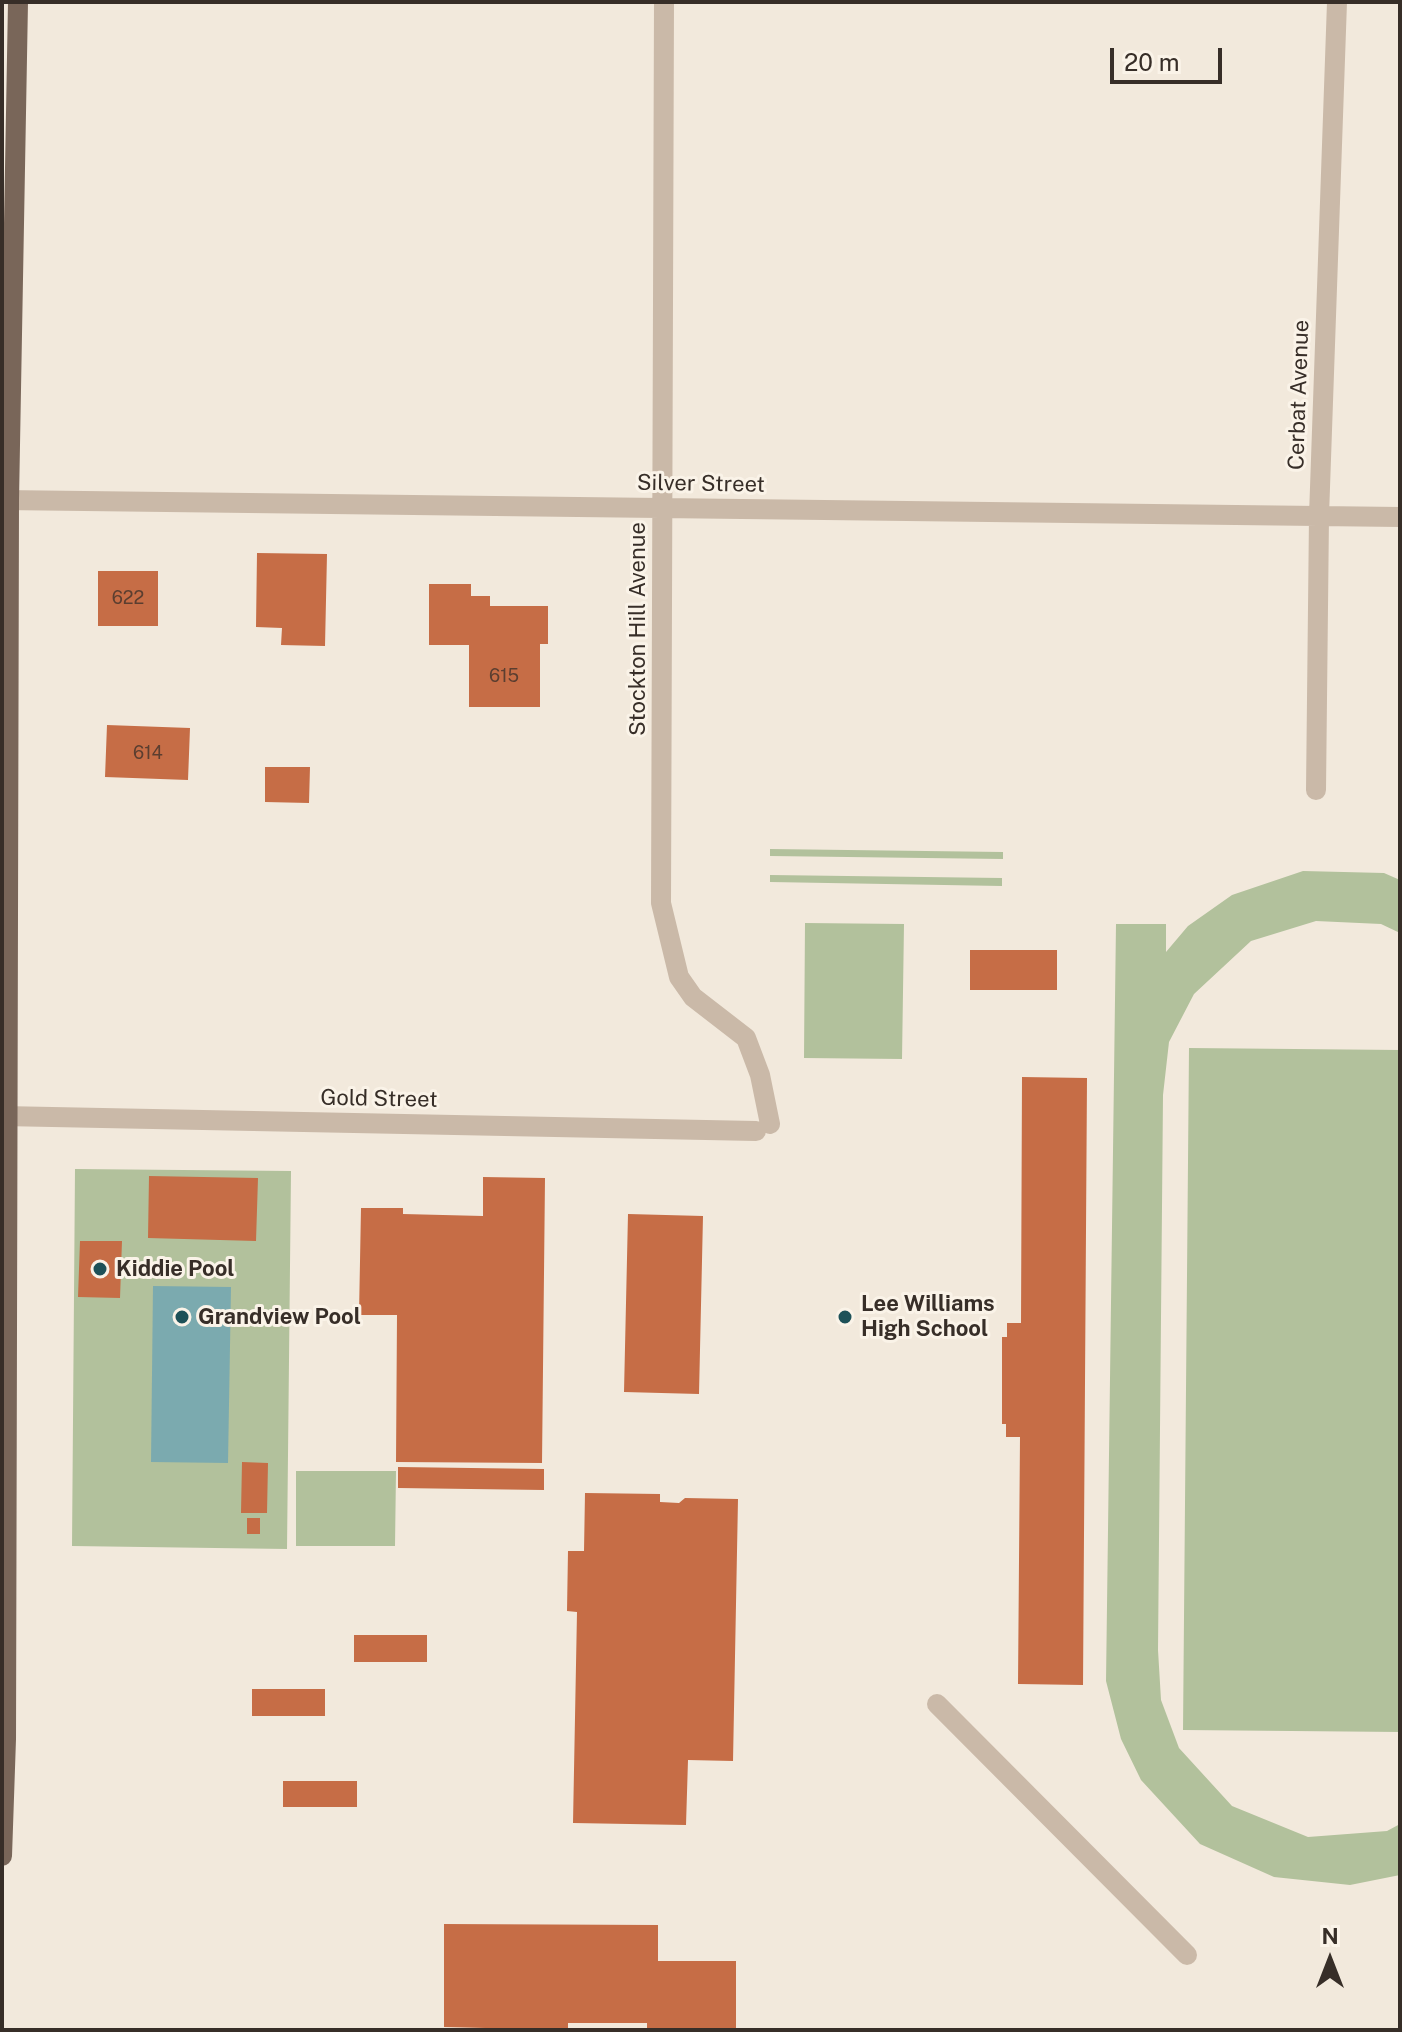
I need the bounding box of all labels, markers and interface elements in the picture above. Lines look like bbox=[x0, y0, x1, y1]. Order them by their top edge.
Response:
scale bar bbox=[1114, 32, 1226, 82]
text: 20 m bbox=[1124, 48, 1180, 76]
street label: Cerbat Avenue bbox=[1283, 319, 1315, 471]
street label: Silver Street bbox=[637, 470, 765, 498]
street label: Stockton Hill Avenue bbox=[625, 522, 651, 736]
house number: 622 bbox=[112, 587, 144, 609]
house number: 615 bbox=[489, 665, 519, 687]
house number: 614 bbox=[133, 742, 163, 764]
street label: Gold Street bbox=[320, 1085, 438, 1113]
place label: Kiddie Pool bbox=[116, 1256, 235, 1282]
marker: Kiddie Pool bbox=[91, 1260, 109, 1278]
place label: Lee Williams High School bbox=[861, 1291, 995, 1342]
place label: Grandview Pool bbox=[198, 1304, 361, 1330]
marker: Grandview Pool bbox=[173, 1308, 191, 1326]
marker: Lee Williams High School bbox=[836, 1308, 854, 1326]
north arrow bbox=[1290, 1920, 1370, 2000]
text: N bbox=[1321, 1923, 1339, 1949]

